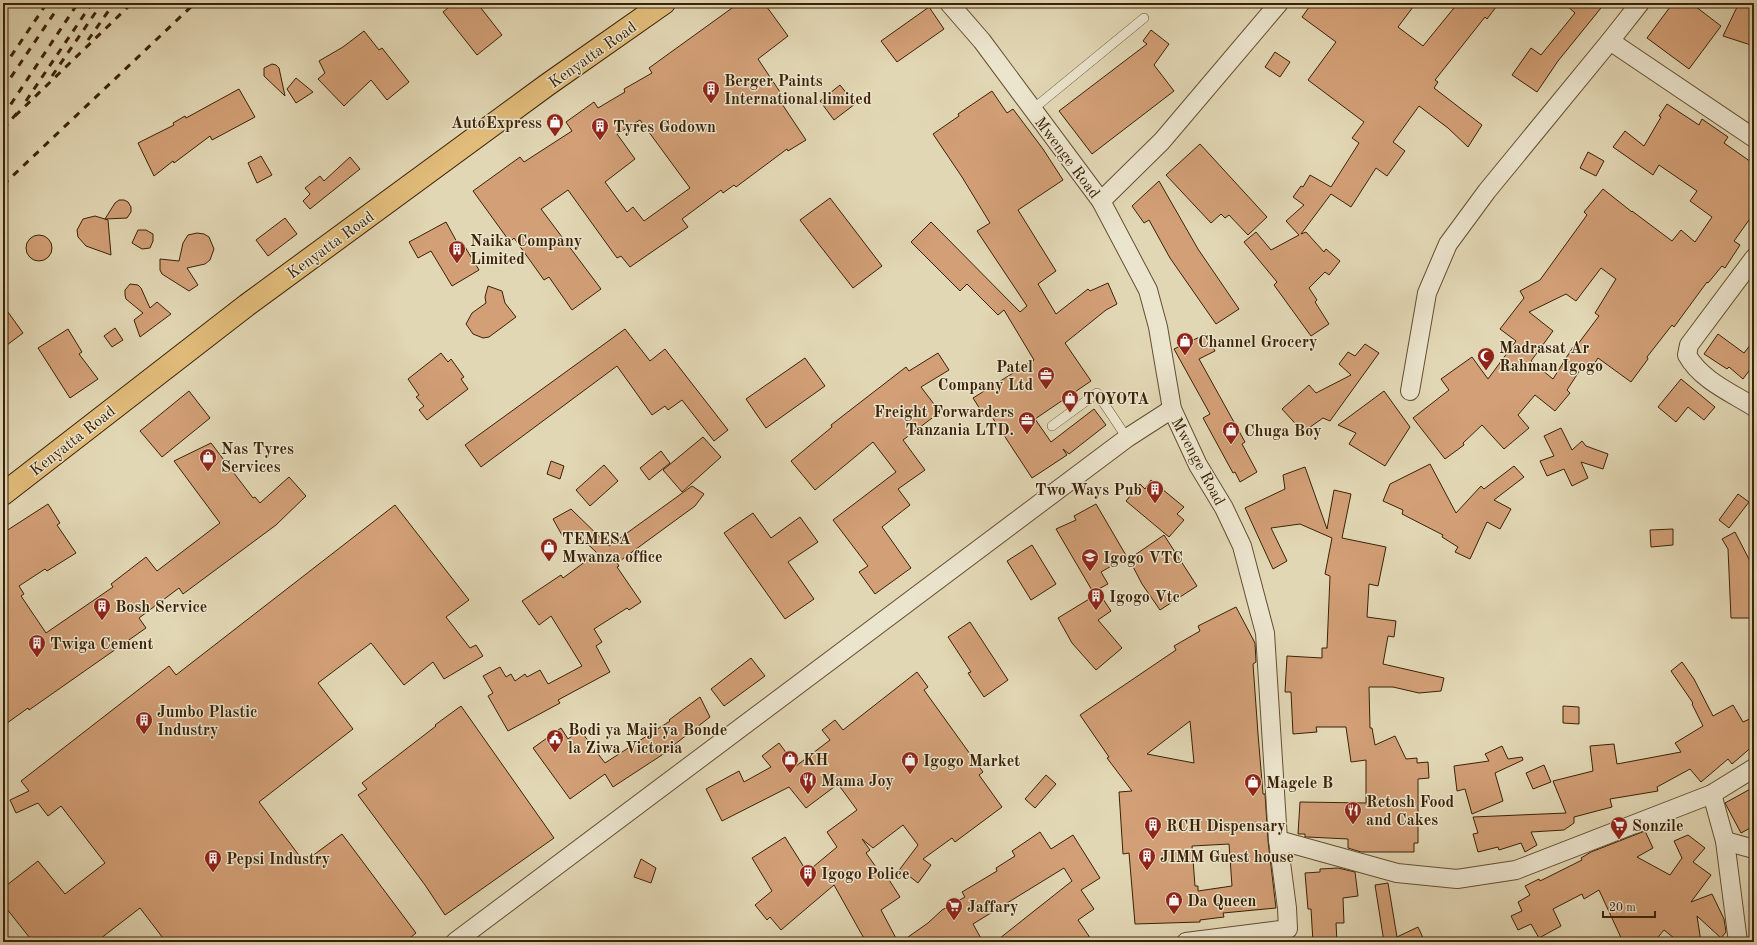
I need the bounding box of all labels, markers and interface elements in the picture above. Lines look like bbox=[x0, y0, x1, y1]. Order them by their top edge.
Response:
street label: Kenyatta Road bbox=[546, 19, 640, 92]
place label: Berger Paints International limited bbox=[724, 74, 872, 108]
building icon: Berger Paints International limited bbox=[701, 79, 721, 104]
shop icon: AutoExpress bbox=[545, 112, 565, 137]
street label: Mwenge Road bbox=[1031, 115, 1102, 202]
place label: AutoExpress bbox=[451, 116, 542, 132]
building icon: Tyres Godown bbox=[590, 116, 610, 141]
place label: Tyres Godown bbox=[613, 120, 716, 136]
street label: Kenyatta Road bbox=[285, 209, 378, 282]
place label: Naika Company Limited bbox=[470, 234, 582, 268]
building icon: Naika Company Limited bbox=[447, 239, 467, 264]
shop icon: Channel Grocery bbox=[1175, 331, 1195, 356]
place label: Channel Grocery bbox=[1198, 335, 1317, 351]
place label: Madrasat Ar Rahman Igogo bbox=[1499, 341, 1603, 375]
mosque icon: Madrasat Ar Rahman Igogo bbox=[1476, 346, 1496, 371]
place label: Patel Company Ltd bbox=[938, 360, 1033, 394]
office icon: Patel Company Ltd bbox=[1036, 365, 1056, 390]
shop icon: TOYOTA bbox=[1060, 388, 1080, 413]
place label: TOYOTA bbox=[1083, 392, 1149, 408]
street label: Kenyatta Road bbox=[28, 404, 119, 480]
place label: Freight Forwarders Tanzania LTD. bbox=[874, 405, 1014, 439]
office icon: Freight Forwarders Tanzania LTD. bbox=[1017, 410, 1037, 435]
street label: Mwenge Road bbox=[1167, 415, 1227, 509]
shop icon: Chuga Boy bbox=[1221, 420, 1241, 445]
place label: Chuga Boy bbox=[1244, 424, 1322, 440]
place label: Nas Tyres Services bbox=[221, 442, 294, 476]
shop icon: Nas Tyres Services bbox=[198, 447, 218, 472]
building icon: Two Ways Pub bbox=[1145, 479, 1165, 504]
place label: Two Ways Pub bbox=[1035, 483, 1142, 499]
place label: TEMESA Mwanza office bbox=[562, 532, 663, 566]
shop icon: TEMESA Mwanza office bbox=[539, 537, 559, 562]
school or university icon: Igogo VTC bbox=[1080, 547, 1100, 572]
place label: Igogo VTC bbox=[1103, 551, 1183, 567]
building icon: Igogo Vtc bbox=[1086, 586, 1106, 611]
place label: Igogo Vtc bbox=[1109, 590, 1180, 606]
building icon: Bosh Service bbox=[92, 596, 112, 621]
place label: Bosh Service bbox=[115, 600, 207, 616]
building icon: Twiga Cement bbox=[27, 633, 47, 658]
place label: Twiga Cement bbox=[50, 637, 153, 653]
place label: Jumbo Plastic Industry bbox=[157, 705, 257, 739]
building icon: Jumbo Plastic Industry bbox=[134, 710, 154, 735]
place label: Bodi ya Maji ya Bonde la Ziwa Victoria bbox=[568, 723, 727, 757]
public building icon: Bodi ya Maji ya Bonde la Ziwa Victoria bbox=[545, 728, 565, 753]
shop icon: KH bbox=[780, 749, 800, 774]
shop icon: Igogo Market bbox=[900, 750, 920, 775]
place label: KH bbox=[803, 753, 829, 769]
place label: Igogo Market bbox=[923, 754, 1020, 770]
restaurant icon: Mama Joy bbox=[798, 770, 818, 795]
shop icon: Magele B bbox=[1243, 772, 1263, 797]
place label: Mama Joy bbox=[821, 774, 894, 790]
place label: Magele B bbox=[1266, 776, 1333, 792]
place label: Retosh Food and Cakes bbox=[1366, 795, 1455, 829]
restaurant icon: Retosh Food and Cakes bbox=[1343, 800, 1363, 825]
building icon: RCH Dispensary bbox=[1143, 815, 1163, 840]
supermarket icon: Sonzile bbox=[1609, 815, 1629, 840]
place label: RCH Dispensary bbox=[1166, 819, 1286, 835]
place label: Sonzile bbox=[1632, 819, 1683, 835]
building icon: JIMM Guest house bbox=[1137, 846, 1157, 871]
building icon: Pepsi Industry bbox=[203, 848, 223, 873]
place label: JIMM Guest house bbox=[1160, 850, 1294, 866]
place label: Pepsi Industry bbox=[226, 852, 330, 868]
building icon: Igogo Police bbox=[798, 863, 818, 888]
place label: Igogo Police bbox=[821, 867, 910, 883]
shop icon: Da Queen bbox=[1164, 890, 1184, 915]
scale bar bbox=[1603, 893, 1655, 919]
place label: Da Queen bbox=[1187, 894, 1256, 910]
supermarket icon: Jaffary bbox=[944, 896, 964, 921]
place label: Jaffary bbox=[967, 900, 1018, 916]
text: 20 m bbox=[1609, 902, 1636, 914]

